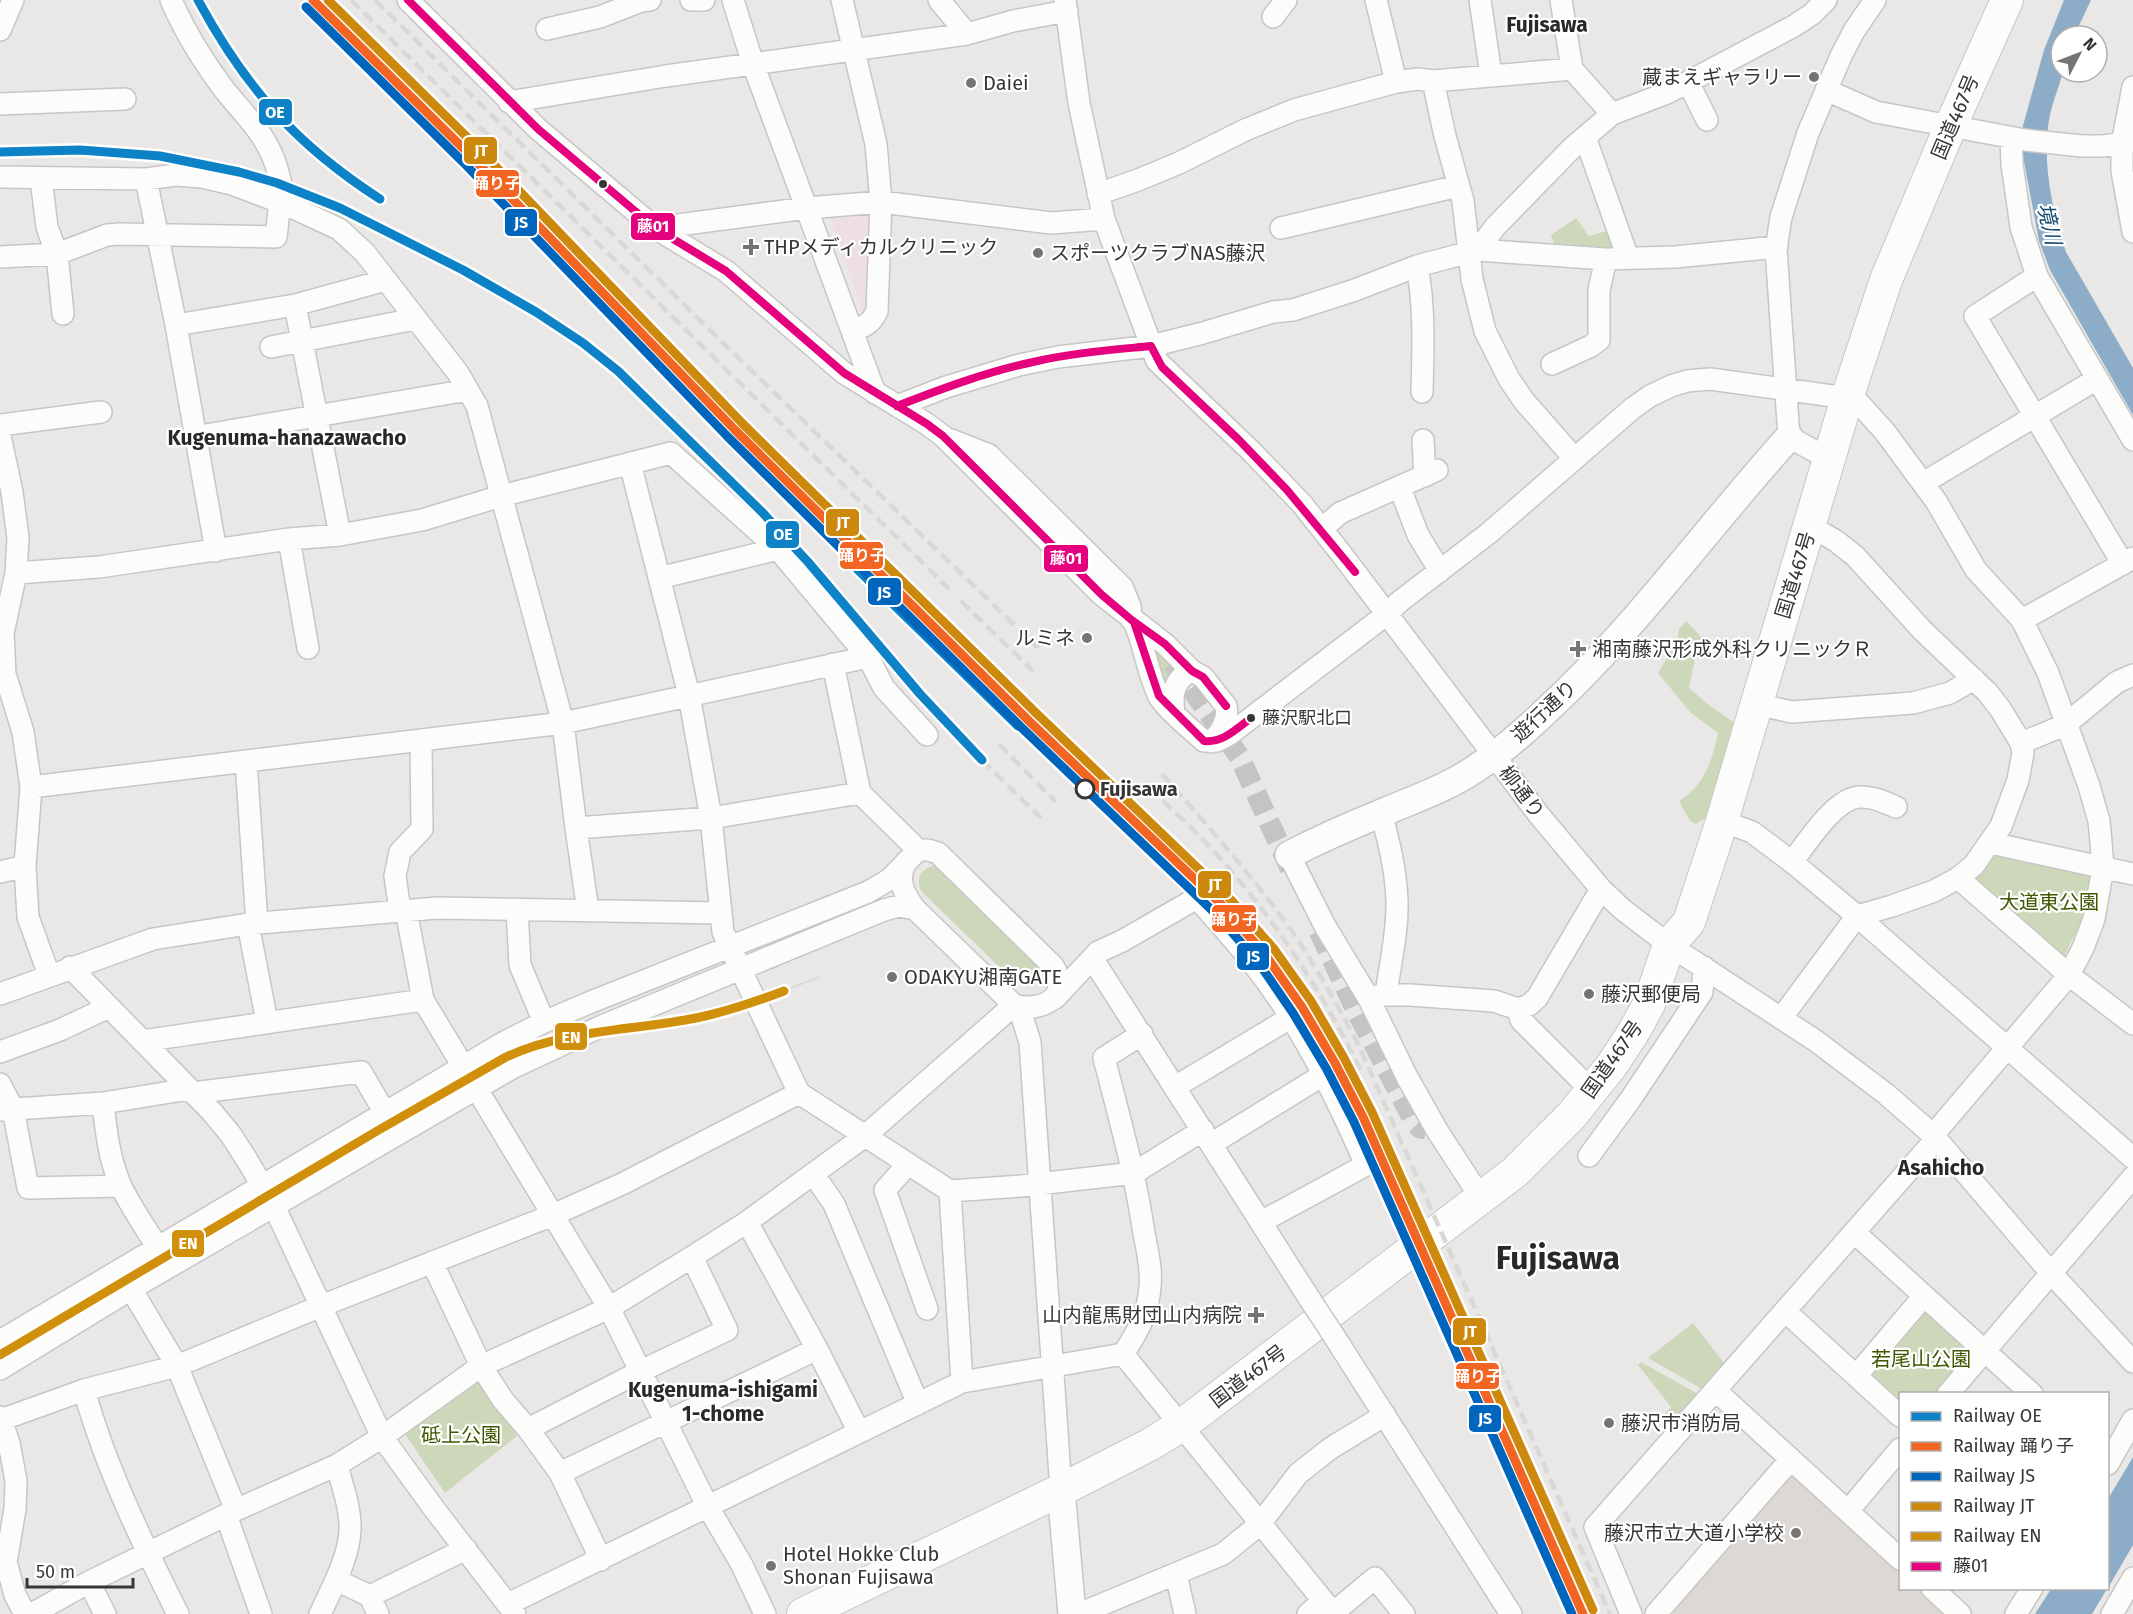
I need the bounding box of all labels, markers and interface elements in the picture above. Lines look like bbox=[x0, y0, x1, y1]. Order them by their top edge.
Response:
district label: Fujisawa bbox=[1506, 12, 1588, 38]
north arrow bbox=[2049, 24, 2109, 84]
text: N bbox=[2079, 34, 2100, 55]
place label: 蔵まえギャラリー bbox=[1642, 65, 1802, 89]
marker: 蔵まえギャラリー bbox=[1807, 70, 1821, 84]
place label: Daiei bbox=[983, 71, 1029, 95]
street label: 国道467号 bbox=[1926, 71, 1984, 163]
marker: Daiei bbox=[964, 76, 978, 90]
line badge: OE bbox=[258, 98, 293, 126]
text: OE bbox=[265, 103, 285, 122]
line badge: JT bbox=[463, 136, 498, 165]
text: JT bbox=[473, 141, 488, 160]
line badge: 踊り子 bbox=[475, 169, 520, 198]
text: 踊り子 bbox=[473, 174, 521, 193]
unlabelled marker bbox=[597, 178, 609, 190]
water label: 境川 bbox=[2032, 201, 2067, 249]
line badge: JS bbox=[504, 208, 538, 237]
line badge: 藤01 bbox=[630, 212, 676, 241]
text: JS bbox=[513, 213, 528, 232]
text: 藤01 bbox=[637, 217, 669, 236]
place label: THPメディカルクリニック bbox=[764, 235, 998, 259]
marker: THPメディカルクリニック bbox=[742, 238, 760, 256]
place label: スポーツクラブNAS藤沢 bbox=[1050, 241, 1266, 265]
marker: スポーツクラブNAS藤沢 bbox=[1031, 246, 1045, 260]
district label: Kugenuma-hanazawacho bbox=[168, 425, 406, 451]
line badge: JT bbox=[825, 508, 860, 537]
text: JT bbox=[835, 513, 850, 532]
line badge: OE bbox=[765, 520, 800, 549]
text: OE bbox=[773, 525, 793, 544]
street label: 国道467号 bbox=[1770, 529, 1820, 621]
line badge: 踊り子 bbox=[839, 541, 884, 570]
line badge: 藤01 bbox=[1043, 544, 1089, 573]
text: 踊り子 bbox=[838, 546, 886, 565]
text: 藤01 bbox=[1050, 549, 1082, 568]
line badge: JS bbox=[867, 577, 902, 606]
text: JS bbox=[876, 583, 891, 602]
place label: ルミネ bbox=[1015, 626, 1075, 650]
marker: ルミネ bbox=[1080, 631, 1094, 645]
place label: 湘南藤沢形成外科クリニックＲ bbox=[1592, 637, 1872, 661]
marker: 湘南藤沢形成外科クリニックＲ bbox=[1569, 640, 1587, 658]
street label: 遊行通り bbox=[1507, 675, 1581, 747]
place label: 藤沢駅北口 bbox=[1262, 707, 1352, 729]
marker: 藤沢駅北口 bbox=[1245, 712, 1257, 724]
street label: 柳通り bbox=[1494, 761, 1550, 823]
place label: Fujisawa bbox=[1100, 777, 1178, 801]
marker: Fujisawa bbox=[1075, 779, 1095, 799]
line badge: JT bbox=[1197, 870, 1232, 899]
text: JT bbox=[1207, 875, 1222, 894]
park label: 大道東公園 bbox=[1999, 890, 2099, 914]
line badge: 踊り子 bbox=[1211, 904, 1257, 933]
text: 踊り子 bbox=[1210, 910, 1258, 929]
line badge: JS bbox=[1236, 942, 1270, 971]
text: JS bbox=[1245, 947, 1260, 966]
place label: ODAKYU湘南GATE bbox=[904, 965, 1062, 989]
marker: ODAKYU湘南GATE bbox=[885, 970, 899, 984]
place label: 藤沢郵便局 bbox=[1601, 982, 1701, 1006]
marker: 藤沢郵便局 bbox=[1582, 987, 1596, 1001]
street label: 国道467号 bbox=[1576, 1015, 1648, 1103]
line badge: EN bbox=[554, 1022, 588, 1051]
text: EN bbox=[561, 1028, 581, 1047]
district label: Asahicho bbox=[1897, 1155, 1984, 1181]
line badge: EN bbox=[171, 1229, 205, 1258]
text: EN bbox=[178, 1234, 198, 1253]
district label: Fujisawa bbox=[1496, 1239, 1620, 1277]
place label: 山内龍馬財団山内病院 bbox=[1042, 1303, 1242, 1327]
marker: 山内龍馬財団山内病院 bbox=[1247, 1306, 1265, 1324]
line badge: JT bbox=[1452, 1317, 1487, 1346]
text: JT bbox=[1462, 1322, 1477, 1341]
street label: 国道467号 bbox=[1205, 1339, 1291, 1413]
park label: 若尾山公園 bbox=[1871, 1347, 1971, 1371]
line badge: 踊り子 bbox=[1455, 1362, 1500, 1390]
text: 踊り子 bbox=[1454, 1367, 1502, 1386]
district label: Kugenuma-ishigami 1-chome bbox=[628, 1377, 818, 1427]
legend bbox=[1899, 1392, 2109, 1590]
line badge: JS bbox=[1468, 1404, 1502, 1433]
text: Railway OE bbox=[1953, 1405, 2042, 1427]
text: JS bbox=[1477, 1409, 1492, 1428]
place label: 藤沢市消防局 bbox=[1621, 1411, 1741, 1435]
marker: 藤沢市消防局 bbox=[1602, 1416, 1616, 1430]
park label: 砥上公園 bbox=[421, 1423, 501, 1447]
text: Railway 踊り子 bbox=[1953, 1435, 2074, 1457]
text: Railway JS bbox=[1953, 1465, 2035, 1487]
text: Railway JT bbox=[1953, 1495, 2035, 1517]
place label: 藤沢市立大道小学校 bbox=[1604, 1521, 1784, 1545]
text: Railway EN bbox=[1953, 1525, 2042, 1547]
marker: 藤沢市立大道小学校 bbox=[1789, 1526, 1803, 1540]
place label: Hotel Hokke Club Shonan Fujisawa bbox=[783, 1542, 939, 1589]
scale bar bbox=[27, 1551, 134, 1589]
text: 藤01 bbox=[1953, 1555, 1988, 1577]
marker: Hotel Hokke Club Shonan Fujisawa bbox=[764, 1559, 778, 1573]
text: 50 m bbox=[36, 1561, 75, 1583]

